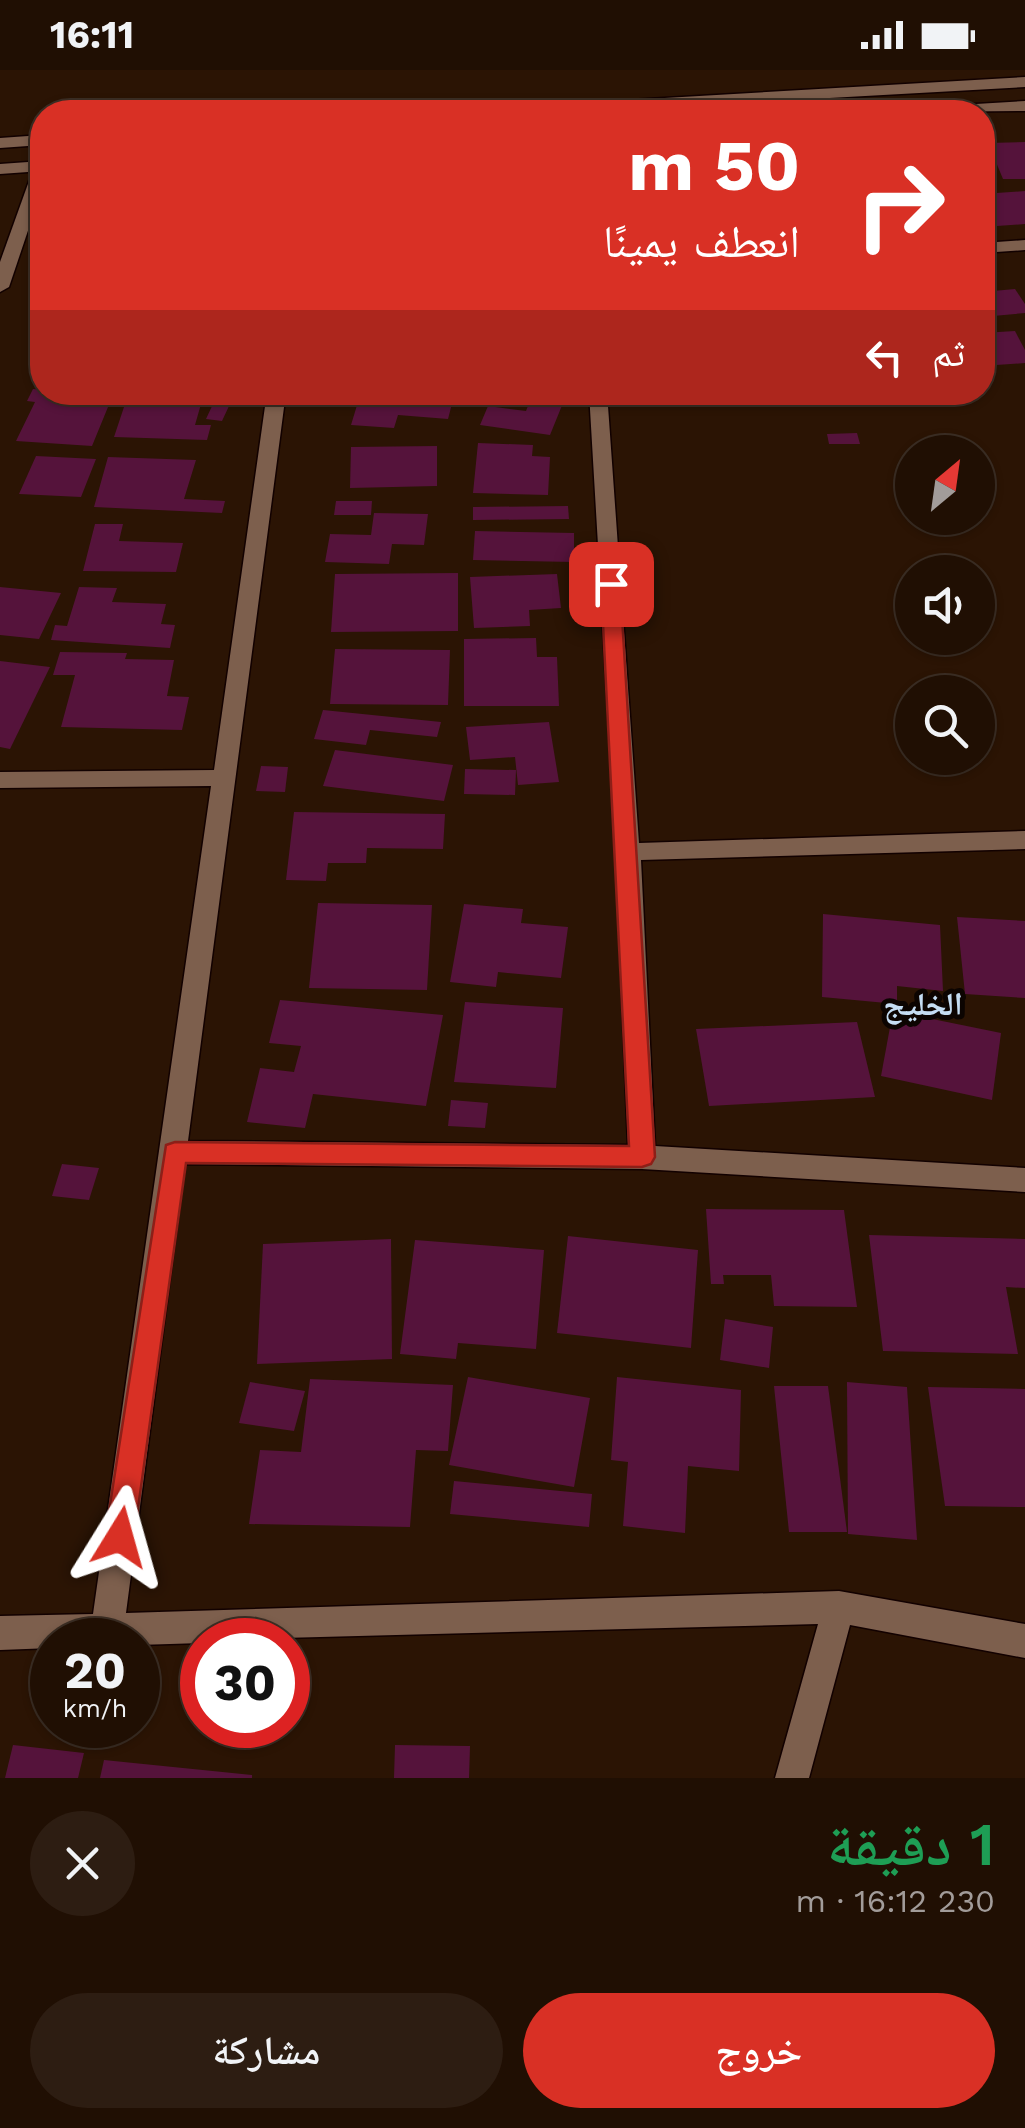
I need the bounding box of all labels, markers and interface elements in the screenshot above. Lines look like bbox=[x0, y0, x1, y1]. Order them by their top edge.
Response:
text: 16:11 bbox=[50, 13, 134, 57]
text: 50 m bbox=[628, 125, 800, 207]
icon: right bbox=[835, 140, 965, 270]
text: انعطف يمينًا bbox=[603, 215, 800, 268]
icon: left bbox=[857, 330, 912, 385]
text: ثم bbox=[932, 331, 965, 375]
north arrow bbox=[895, 435, 995, 535]
map controls bbox=[895, 435, 995, 775]
pin bbox=[569, 542, 654, 627]
button: sound bbox=[895, 555, 995, 655]
icon: arrive bbox=[584, 557, 639, 612]
button: search bbox=[895, 675, 995, 775]
district label: الخليج bbox=[883, 985, 963, 1025]
position arrow bbox=[68, 1485, 172, 1589]
speed limit sign: 30 bbox=[180, 1618, 310, 1748]
text: 20 bbox=[64, 1641, 126, 1700]
text: km/h bbox=[63, 1694, 127, 1723]
text: 1 دقيقة bbox=[827, 1809, 995, 1880]
button: close bbox=[30, 1811, 135, 1916]
text: 230 m · 16:12 bbox=[795, 1882, 995, 1920]
button: مشاركة bbox=[30, 1993, 503, 2108]
button: خروج bbox=[523, 1993, 995, 2108]

